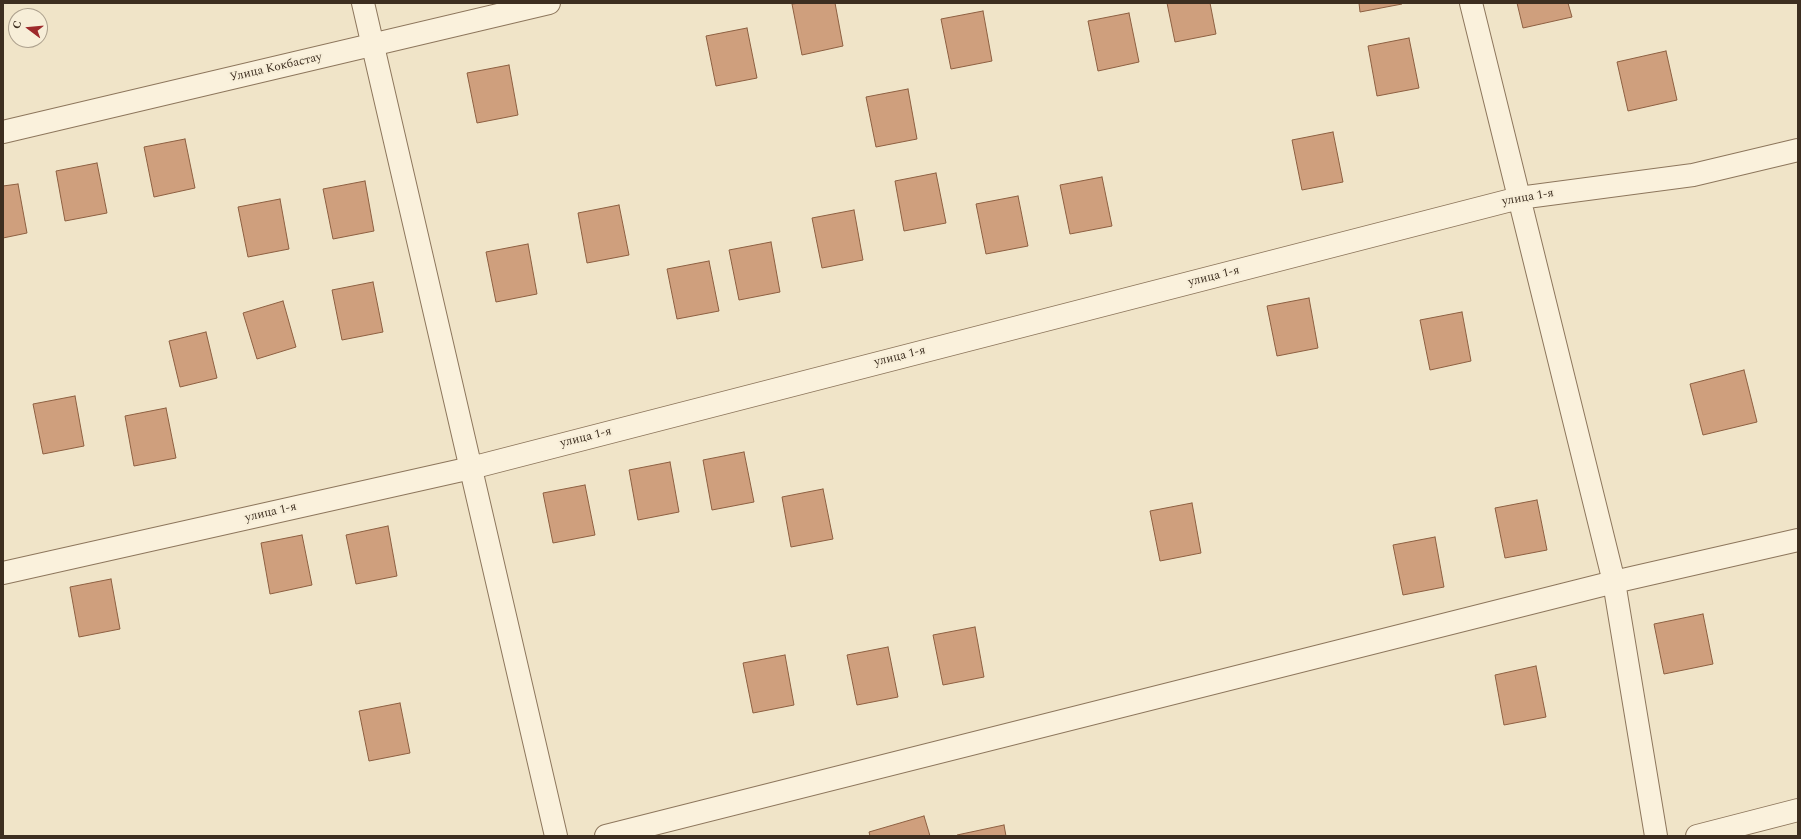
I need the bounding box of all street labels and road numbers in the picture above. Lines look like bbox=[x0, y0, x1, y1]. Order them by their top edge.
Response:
street label: Улица Кокбастау bbox=[229, 50, 323, 86]
street label: улица 1-я bbox=[1501, 186, 1555, 210]
street label: улица 1-я bbox=[1187, 264, 1241, 290]
street label: улица 1-я bbox=[873, 344, 927, 370]
street label: улица 1-я bbox=[559, 425, 613, 451]
street label: улица 1-я bbox=[244, 500, 298, 526]

